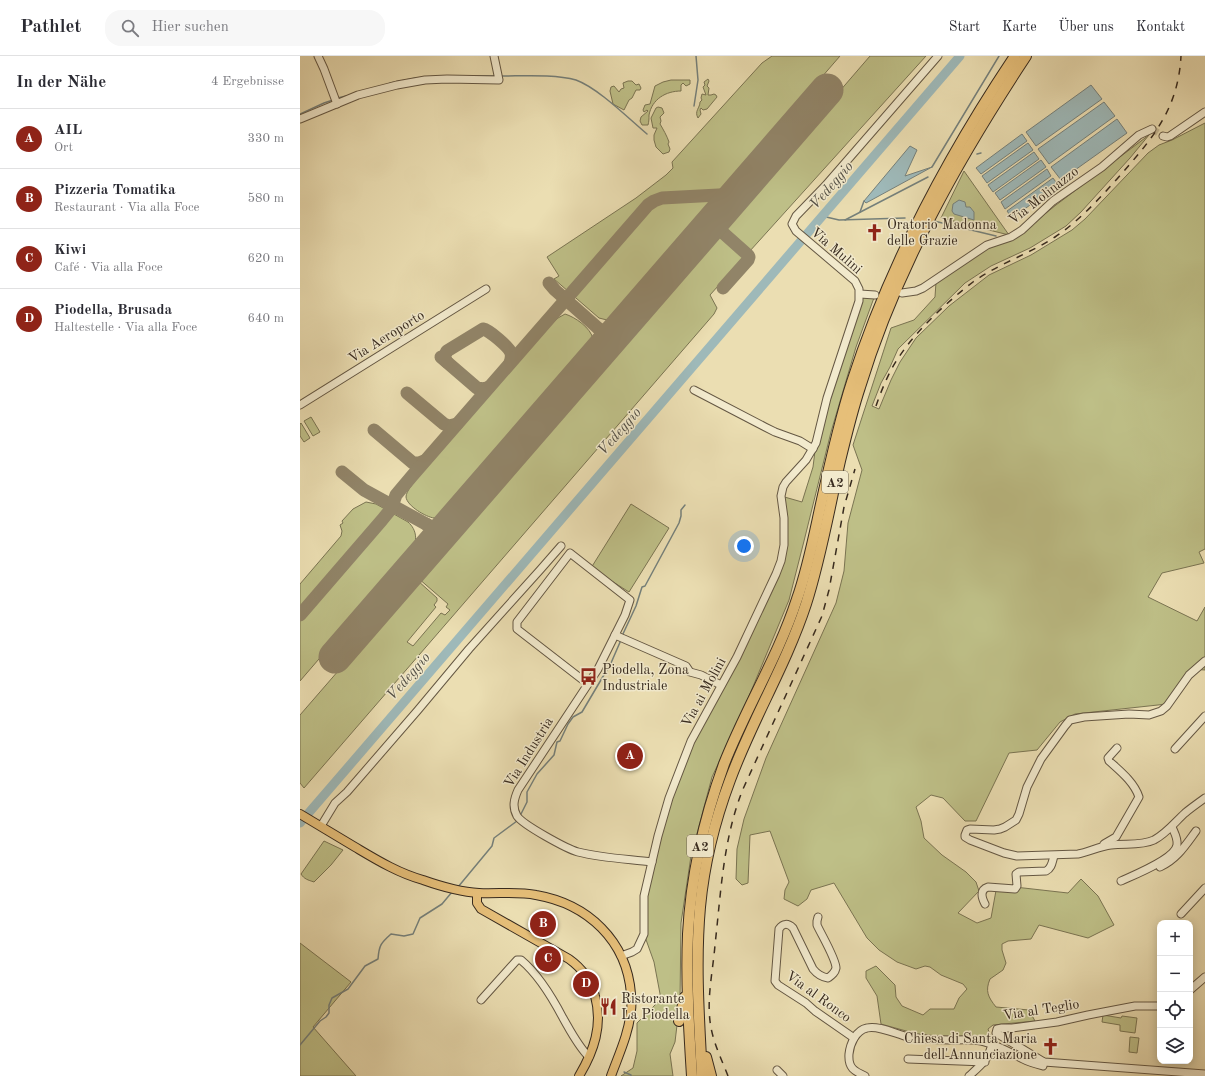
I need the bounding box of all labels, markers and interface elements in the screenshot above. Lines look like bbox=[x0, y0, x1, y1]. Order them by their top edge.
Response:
search box bbox=[105, 10, 385, 46]
icon: search bbox=[119, 17, 141, 39]
text: Pathlet bbox=[20, 18, 81, 37]
text: Hier suchen bbox=[151, 20, 229, 35]
text: Start bbox=[949, 20, 980, 34]
text: Karte bbox=[1002, 20, 1037, 34]
text: Über uns bbox=[1059, 20, 1114, 34]
text: Kontakt bbox=[1136, 20, 1185, 34]
text: In der Nähe bbox=[16, 74, 106, 91]
text: 4 Ergebnisse bbox=[211, 75, 284, 88]
text: AIL bbox=[54, 123, 82, 138]
text: A bbox=[24, 132, 34, 145]
text: 330 m bbox=[247, 132, 284, 145]
text: Ort bbox=[54, 141, 73, 154]
water label: Vedeggio bbox=[807, 159, 857, 213]
street label: Via Molinazzo bbox=[1006, 164, 1081, 227]
text: Pizzeria Tomatika bbox=[54, 183, 176, 198]
text: B bbox=[24, 192, 34, 205]
text: 580 m bbox=[247, 192, 284, 205]
text: Restaurant · Via alla Foce bbox=[54, 201, 200, 214]
place label: Oratorio Madonna delle Grazie bbox=[887, 218, 997, 248]
church icon: Oratorio Madonna delle Grazie bbox=[864, 222, 884, 242]
street label: Via Mulini bbox=[808, 225, 865, 277]
text: Kiwi bbox=[54, 243, 86, 258]
text: C bbox=[25, 252, 33, 265]
text: 620 m bbox=[247, 252, 284, 265]
text: Café · Via alla Foce bbox=[54, 261, 163, 274]
text: Piodella, Brusada bbox=[54, 303, 172, 318]
street label: Via Aeroporto bbox=[346, 308, 427, 366]
text: D bbox=[24, 312, 34, 325]
text: 640 m bbox=[247, 312, 284, 325]
text: Haltestelle · Via alla Foce bbox=[54, 321, 197, 334]
water label: Vedeggio bbox=[595, 405, 645, 459]
road number: A2 bbox=[822, 471, 848, 493]
your location bbox=[734, 536, 754, 556]
water label: Vedeggio bbox=[384, 650, 434, 704]
street label: Via ai Molini bbox=[679, 655, 729, 730]
place label: Piodella, Zona Industriale bbox=[602, 663, 689, 693]
bus stop icon: Piodella, Zona Industriale bbox=[579, 667, 599, 687]
street label: Via Industria bbox=[502, 715, 556, 790]
pin: A bbox=[617, 741, 643, 771]
road number: A2 bbox=[687, 835, 713, 857]
pin: B bbox=[530, 909, 556, 939]
map controls bbox=[1157, 920, 1193, 1064]
button: + bbox=[1157, 920, 1193, 956]
pin: C bbox=[535, 944, 561, 974]
button: − bbox=[1157, 956, 1193, 992]
pin: D bbox=[573, 969, 599, 999]
street label: Via al Ronco bbox=[783, 969, 854, 1025]
place label: Ristorante La Piodella bbox=[621, 992, 690, 1022]
button: locate bbox=[1157, 992, 1193, 1028]
restaurant icon: Ristorante La Piodella bbox=[598, 996, 618, 1016]
street label: Via al Teglio bbox=[1002, 997, 1080, 1023]
button: layers bbox=[1157, 1028, 1193, 1064]
place label: Chiesa di Santa Maria dell'Annunciazione bbox=[904, 1032, 1037, 1062]
church icon: Chiesa di Santa Maria dell'Annunciazione bbox=[1040, 1036, 1060, 1056]

